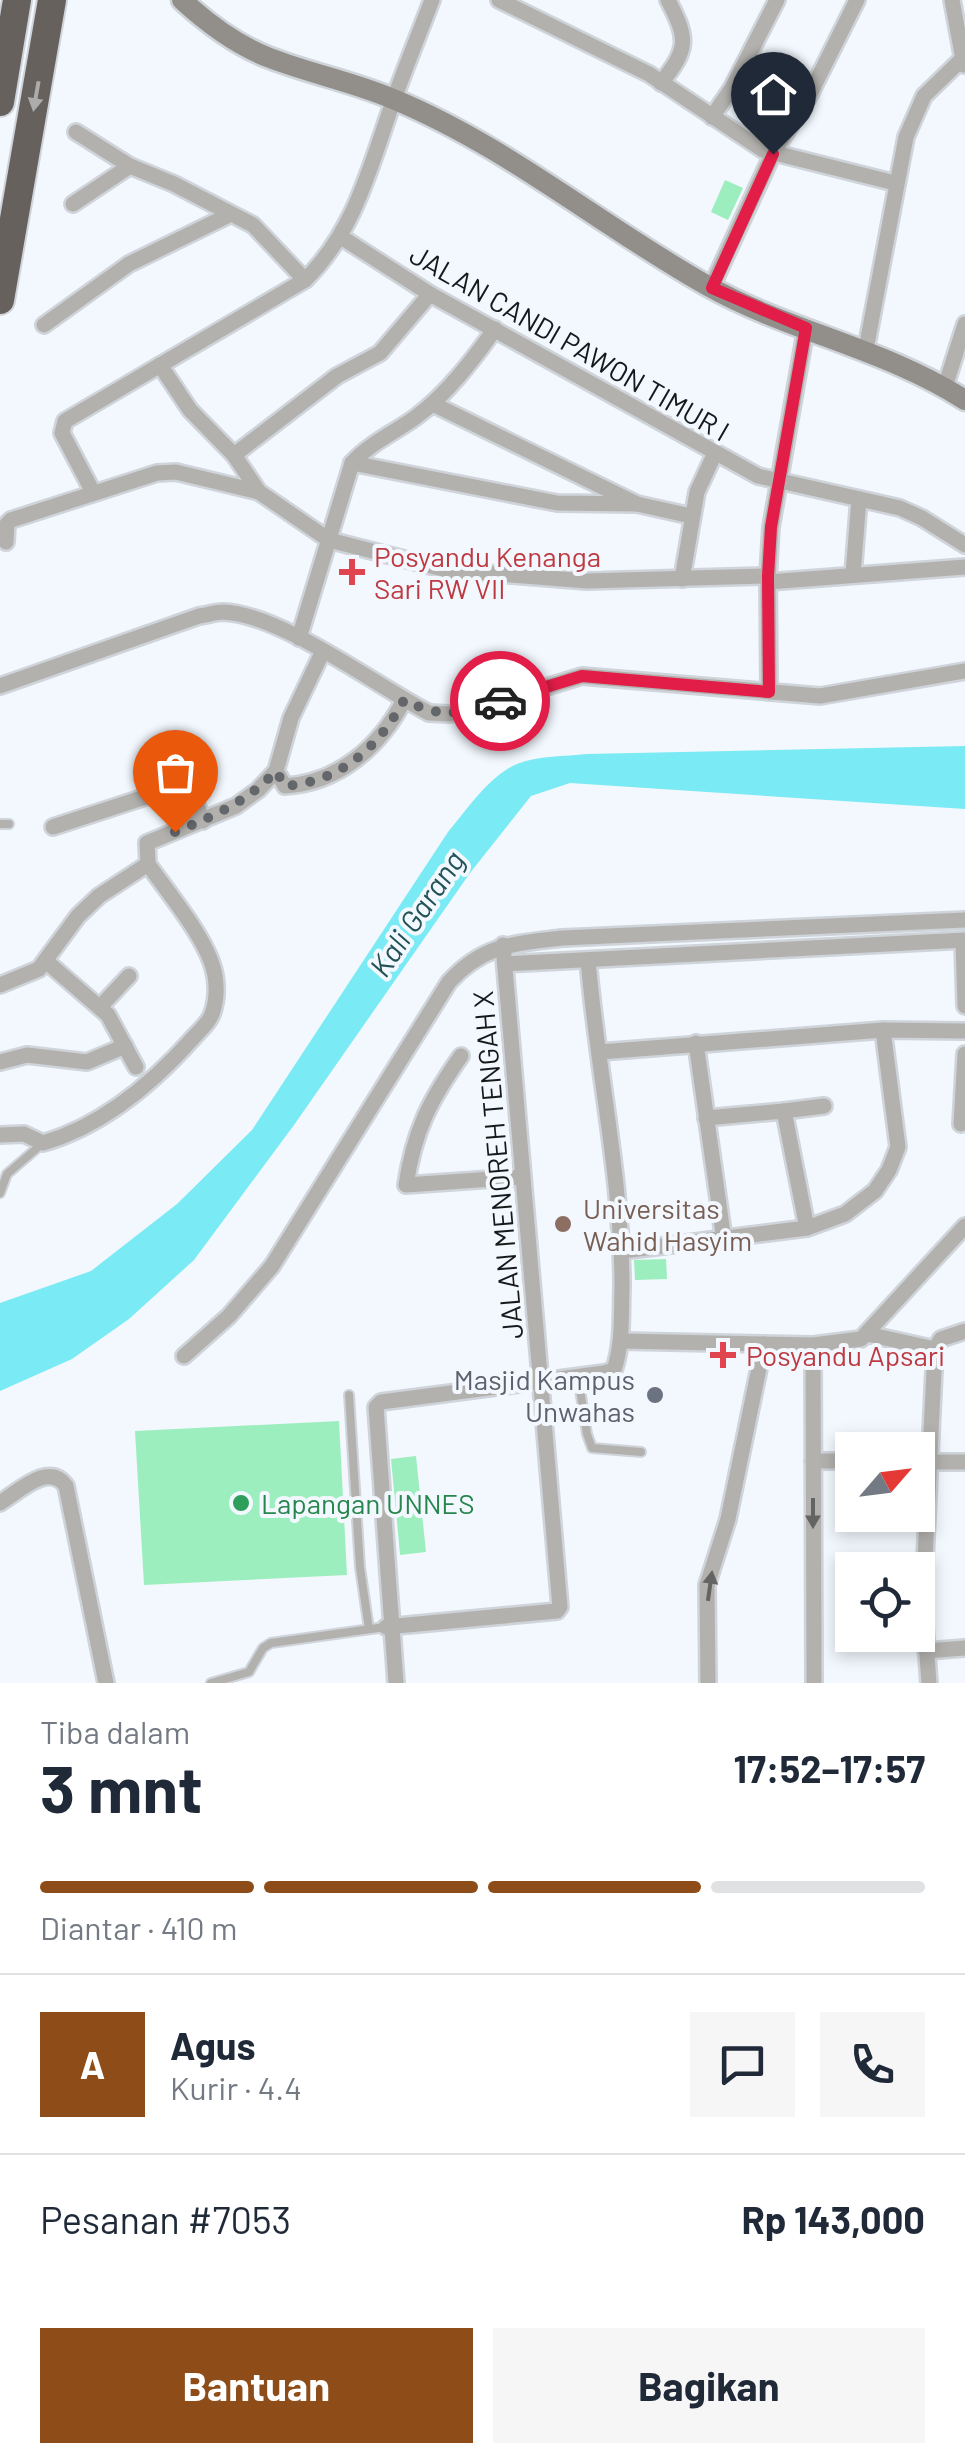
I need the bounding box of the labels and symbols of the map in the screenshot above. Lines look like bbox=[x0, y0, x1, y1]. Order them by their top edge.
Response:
pin bbox=[731, 52, 816, 155]
one-way arrow bbox=[28, 81, 43, 112]
street label: JALAN CANDI PAWON TIMUR I bbox=[404, 237, 736, 447]
place label: Posyandu Kenanga Sari RW VII bbox=[374, 539, 601, 605]
marker: Posyandu Kenanga Sari RW VII bbox=[339, 559, 365, 585]
courier bbox=[450, 651, 550, 751]
pin bbox=[133, 730, 218, 833]
water label: Kali Garang bbox=[361, 843, 471, 983]
street label: JALAN MENOREH TENGAH X bbox=[465, 990, 529, 1340]
place label: Universitas Wahid Hasyim bbox=[583, 1191, 752, 1257]
marker: Universitas Wahid Hasyim bbox=[552, 1213, 574, 1235]
place label: Posyandu Apsari bbox=[746, 1338, 945, 1372]
marker: Posyandu Apsari bbox=[710, 1342, 736, 1368]
place label: Masjid Kampus Unwahas bbox=[454, 1362, 635, 1428]
marker: Masjid Kampus Unwahas bbox=[644, 1384, 666, 1406]
north arrow bbox=[835, 1432, 935, 1532]
place label: Lapangan UNNES bbox=[261, 1486, 475, 1520]
marker: Lapangan UNNES bbox=[230, 1492, 252, 1514]
one-way arrow bbox=[805, 1497, 821, 1529]
one-way arrow bbox=[702, 1570, 718, 1601]

